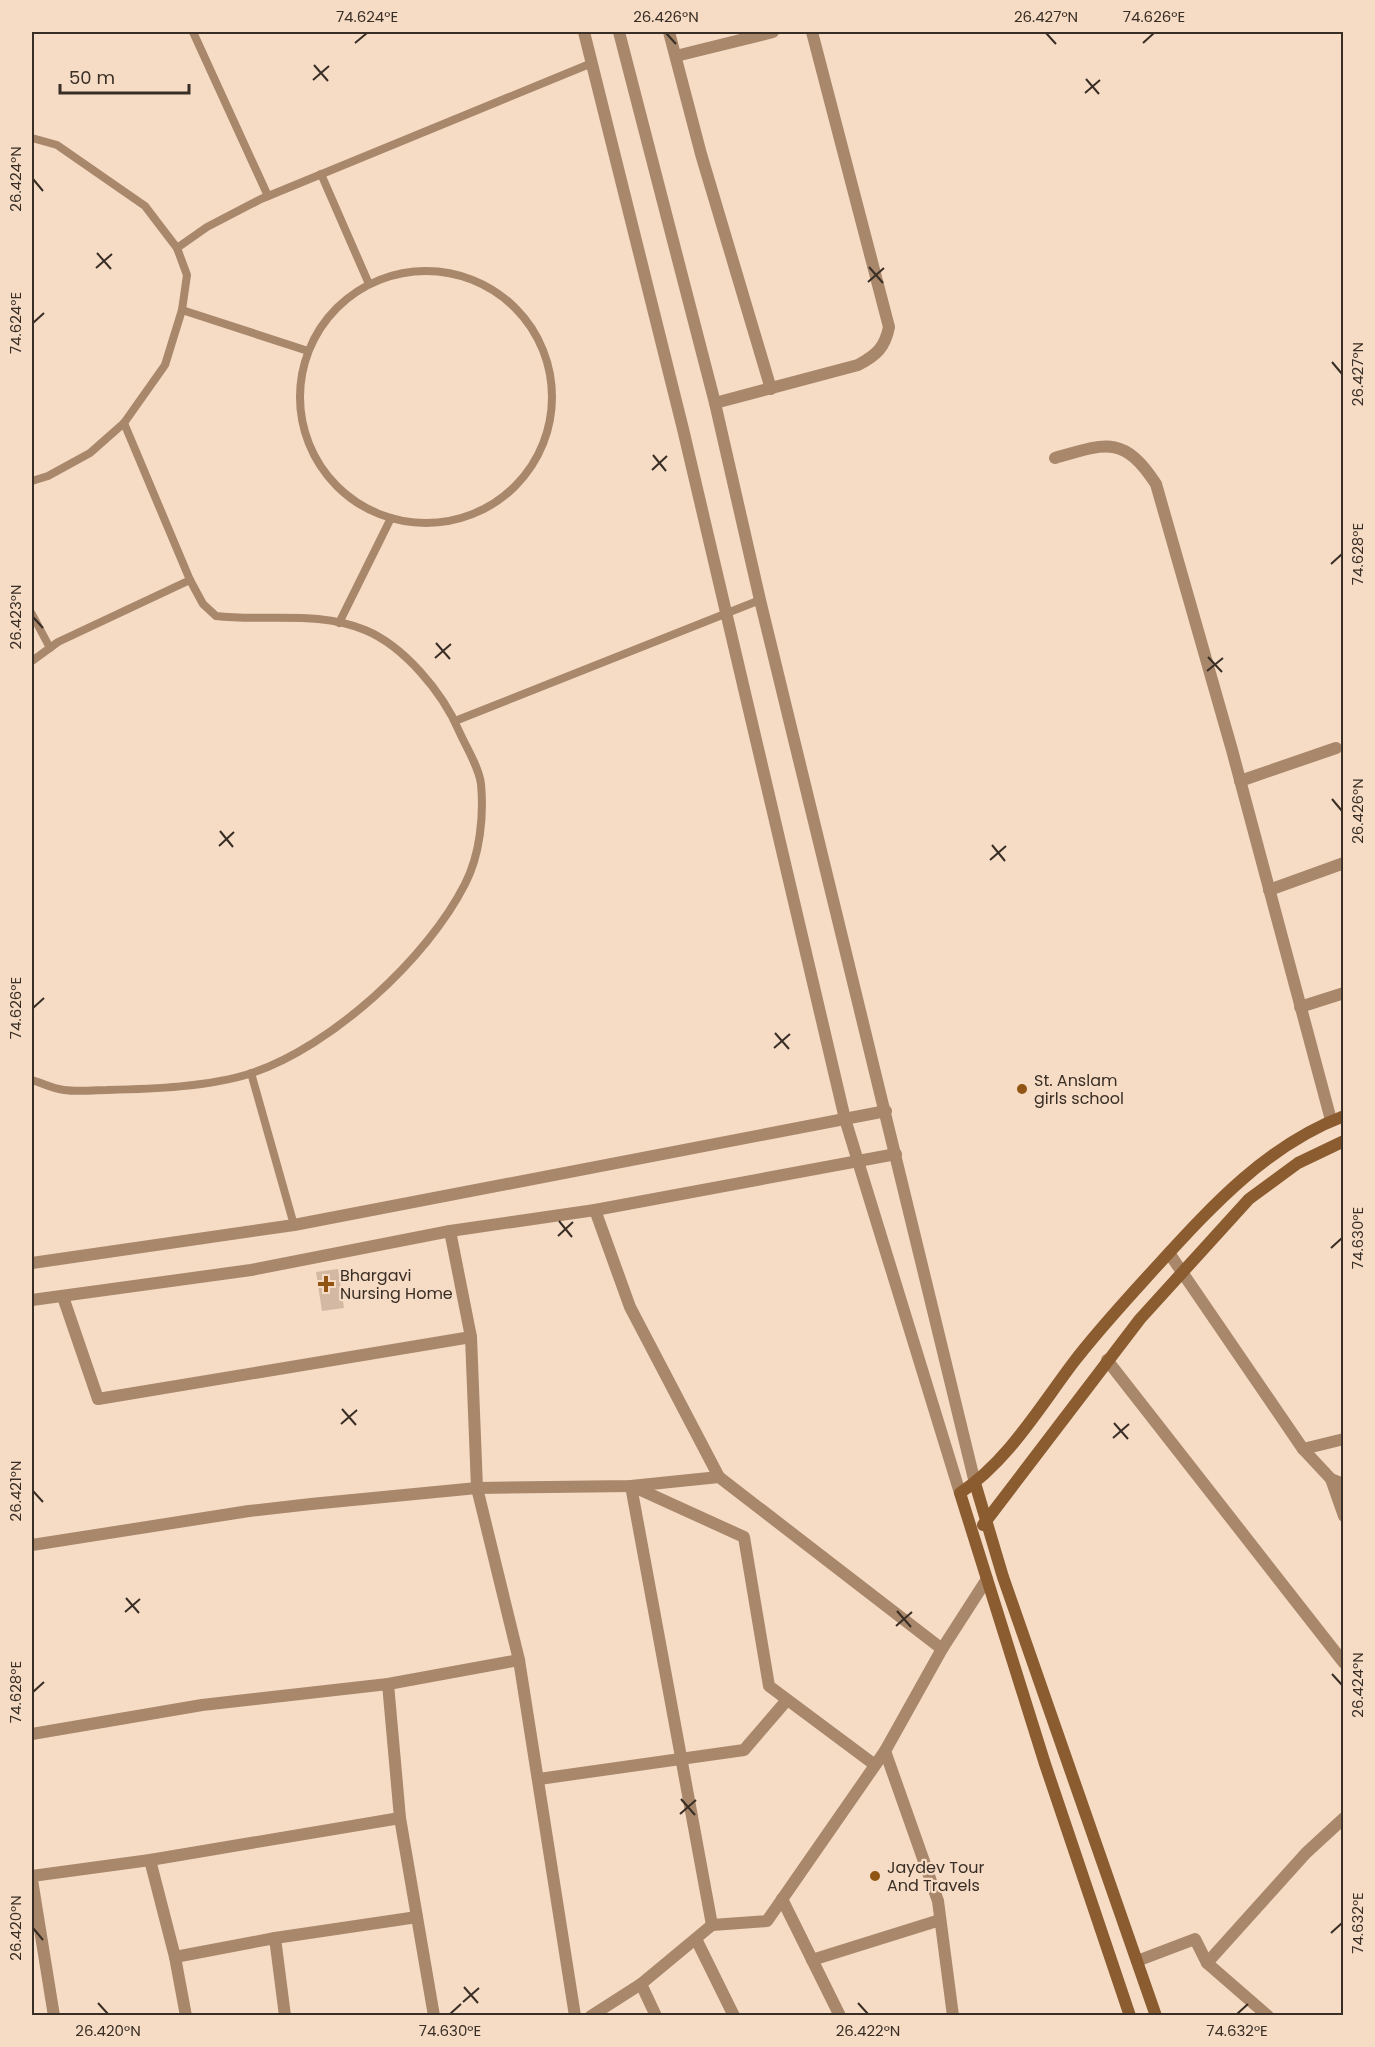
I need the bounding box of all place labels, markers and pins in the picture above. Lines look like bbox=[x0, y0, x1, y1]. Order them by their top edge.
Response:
place label: St. Anslam girls school bbox=[1034, 1069, 1124, 1110]
marker: St. Anslam girls school bbox=[1015, 1082, 1029, 1096]
place label: Bhargavi Nursing Home bbox=[340, 1264, 453, 1305]
marker: Bhargavi Nursing Home bbox=[317, 1275, 335, 1293]
place label: Jaydev Tour And Travels bbox=[887, 1856, 984, 1897]
marker: Jaydev Tour And Travels bbox=[868, 1869, 882, 1883]

